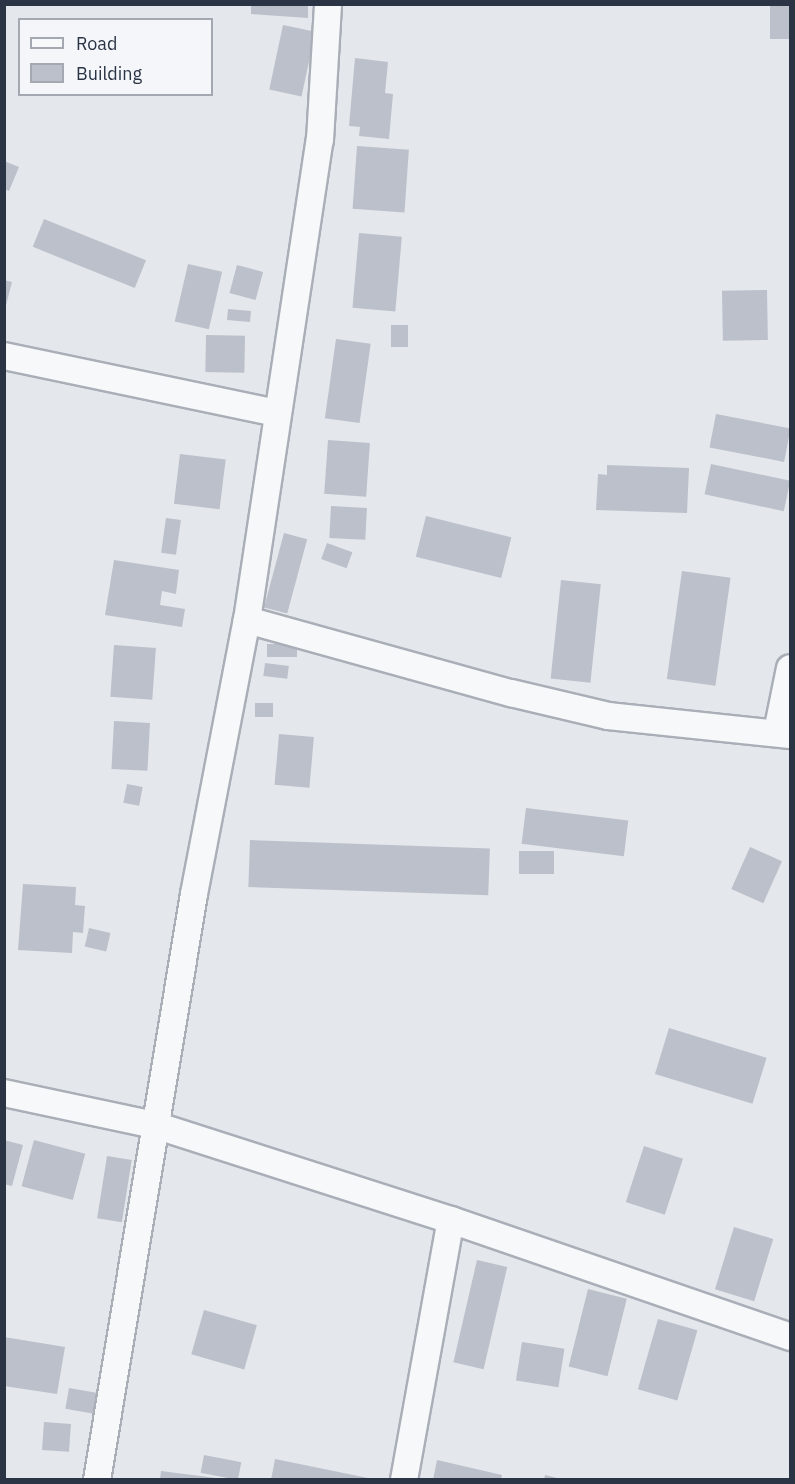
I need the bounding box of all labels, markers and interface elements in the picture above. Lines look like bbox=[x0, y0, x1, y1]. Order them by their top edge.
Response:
legend bbox=[18, 18, 213, 96]
text: Road bbox=[76, 32, 117, 55]
text: Building bbox=[76, 62, 142, 85]

